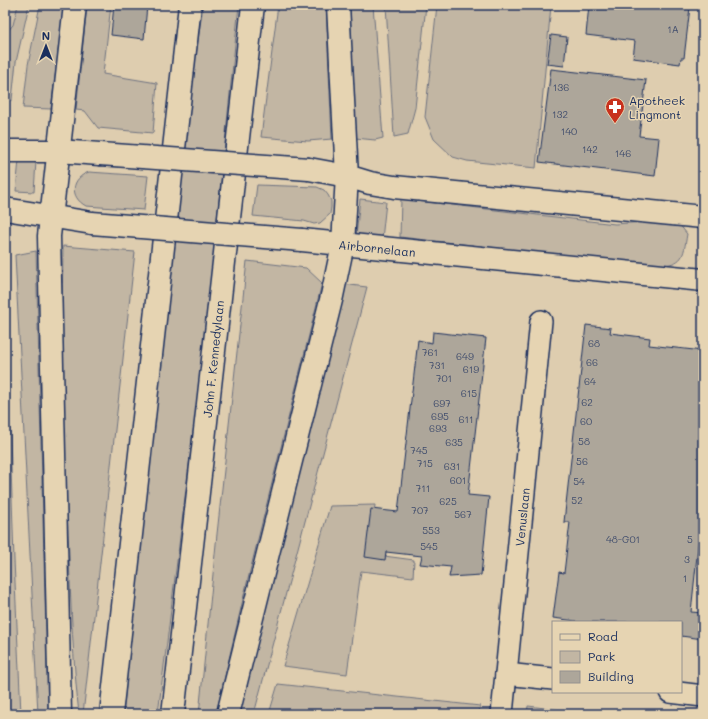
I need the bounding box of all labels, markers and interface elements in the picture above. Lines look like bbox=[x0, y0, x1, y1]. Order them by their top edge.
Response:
house number: 1A bbox=[667, 22, 679, 36]
north arrow bbox=[26, 26, 66, 66]
text: N bbox=[42, 28, 50, 43]
house number: 136 bbox=[553, 80, 569, 94]
place label: Apotheek Lingmont bbox=[629, 92, 685, 122]
pharmacy icon: Apotheek Lingmont bbox=[604, 96, 626, 124]
house number: 132 bbox=[552, 107, 568, 121]
house number: 140 bbox=[561, 124, 577, 138]
house number: 142 bbox=[582, 142, 598, 156]
house number: 146 bbox=[615, 146, 631, 160]
street label: Airbornelaan bbox=[338, 236, 416, 260]
street label: John F. Kennedylaan bbox=[199, 300, 227, 418]
house number: 68 bbox=[588, 336, 600, 350]
house number: 761 bbox=[422, 345, 438, 359]
house number: 649 bbox=[456, 349, 474, 363]
house number: 66 bbox=[586, 355, 598, 369]
house number: 731 bbox=[429, 358, 445, 372]
house number: 619 bbox=[463, 362, 479, 376]
house number: 701 bbox=[436, 371, 452, 385]
house number: 64 bbox=[584, 374, 596, 388]
house number: 615 bbox=[461, 386, 477, 400]
house number: 62 bbox=[581, 395, 593, 409]
house number: 697 bbox=[433, 396, 451, 410]
house number: 695 bbox=[431, 409, 449, 423]
house number: 611 bbox=[459, 412, 473, 426]
house number: 60 bbox=[580, 414, 592, 428]
house number: 693 bbox=[429, 421, 447, 435]
house number: 58 bbox=[578, 434, 590, 448]
house number: 635 bbox=[445, 435, 463, 449]
house number: 745 bbox=[410, 443, 428, 457]
house number: 56 bbox=[576, 454, 588, 468]
house number: 715 bbox=[417, 456, 433, 470]
house number: 631 bbox=[444, 459, 460, 473]
house number: 601 bbox=[450, 473, 466, 487]
house number: 54 bbox=[573, 474, 585, 488]
house number: 711 bbox=[416, 481, 430, 495]
street label: Venuslaan bbox=[511, 487, 533, 547]
house number: 52 bbox=[571, 493, 583, 507]
house number: 625 bbox=[439, 494, 457, 508]
house number: 707 bbox=[411, 503, 429, 517]
house number: 567 bbox=[454, 507, 472, 521]
house number: 553 bbox=[422, 523, 440, 537]
house number: 48-G01 bbox=[606, 532, 640, 546]
house number: 5 bbox=[687, 532, 693, 546]
house number: 545 bbox=[420, 539, 438, 553]
house number: 3 bbox=[684, 552, 690, 566]
house number: 1 bbox=[683, 571, 687, 585]
legend bbox=[552, 621, 682, 693]
text: Road bbox=[588, 628, 618, 644]
text: Park bbox=[588, 648, 615, 664]
text: Building bbox=[588, 668, 634, 684]

